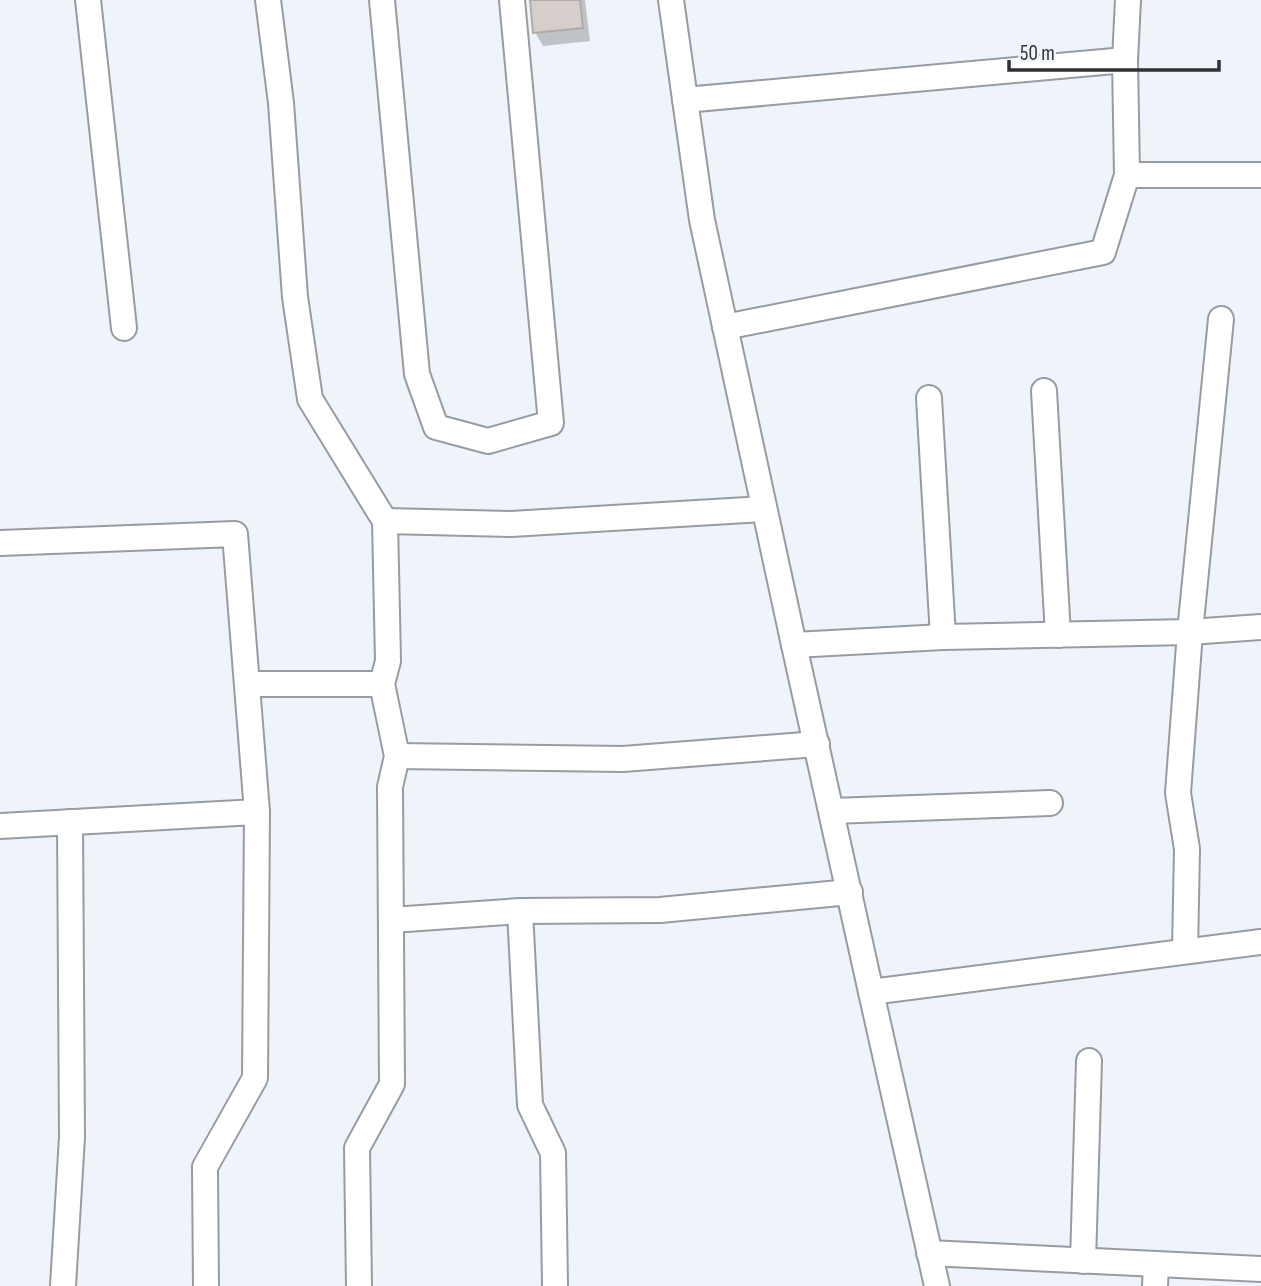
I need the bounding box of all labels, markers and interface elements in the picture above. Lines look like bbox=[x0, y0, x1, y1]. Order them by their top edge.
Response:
scale bar bbox=[1009, 28, 1219, 72]
text: 50 m bbox=[1020, 41, 1055, 66]

